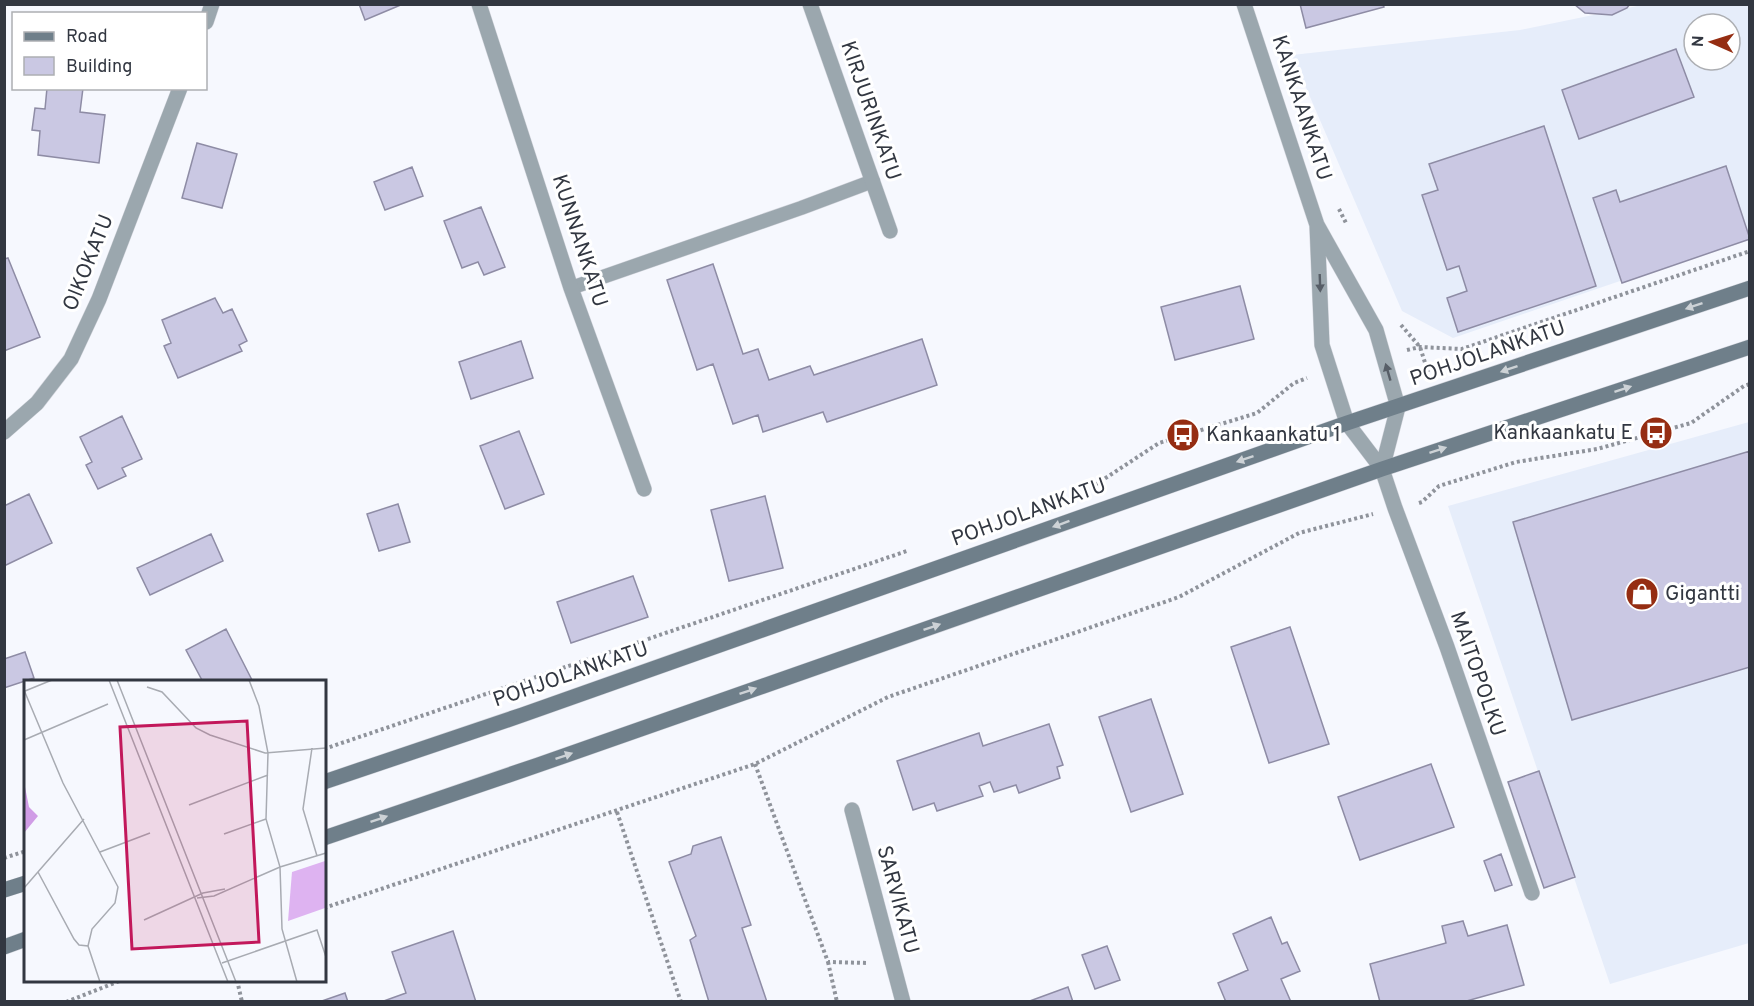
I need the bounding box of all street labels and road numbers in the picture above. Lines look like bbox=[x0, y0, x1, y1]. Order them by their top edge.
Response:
street label: KANKAANKATU bbox=[1265, 32, 1337, 184]
street label: KIRJURINKATU bbox=[834, 38, 906, 184]
street label: KUNNANKATU bbox=[545, 171, 613, 311]
street label: OIKOKATU bbox=[57, 211, 121, 315]
street label: POHJOLANKATU bbox=[1407, 315, 1569, 393]
street label: POHJOLANKATU bbox=[948, 472, 1110, 554]
street label: MAITOPOLKU bbox=[1443, 608, 1511, 740]
street label: POHJOLANKATU bbox=[490, 636, 652, 714]
street label: SARVIKATU bbox=[870, 843, 924, 957]

